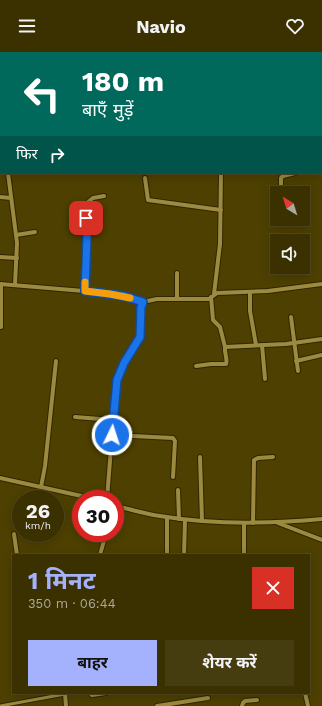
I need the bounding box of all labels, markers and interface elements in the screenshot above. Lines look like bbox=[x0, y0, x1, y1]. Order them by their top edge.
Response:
icon: menu bbox=[16, 15, 38, 37]
icon: heart bbox=[284, 15, 306, 37]
text: Navio bbox=[136, 16, 186, 37]
text: 180 m bbox=[82, 65, 164, 98]
icon: left bbox=[16, 68, 68, 120]
text: बाएँ मुड़ें bbox=[82, 99, 133, 120]
icon: right bbox=[46, 144, 68, 166]
text: फिर bbox=[16, 145, 38, 163]
north arrow bbox=[270, 186, 310, 226]
map controls bbox=[270, 186, 310, 274]
pin bbox=[69, 201, 103, 235]
icon: arrive bbox=[75, 207, 97, 229]
button: sound bbox=[270, 234, 310, 274]
position arrow bbox=[91, 414, 133, 456]
speed limit sign: 30 bbox=[72, 490, 124, 542]
text: 26 bbox=[26, 499, 50, 523]
text: km/h bbox=[25, 520, 51, 531]
text: 1 मिनट bbox=[28, 567, 96, 595]
button: close bbox=[252, 567, 294, 609]
text: 350 m · 06:44 bbox=[28, 596, 116, 611]
button: बाहर bbox=[28, 640, 157, 686]
button: शेयर करें bbox=[165, 640, 294, 686]

